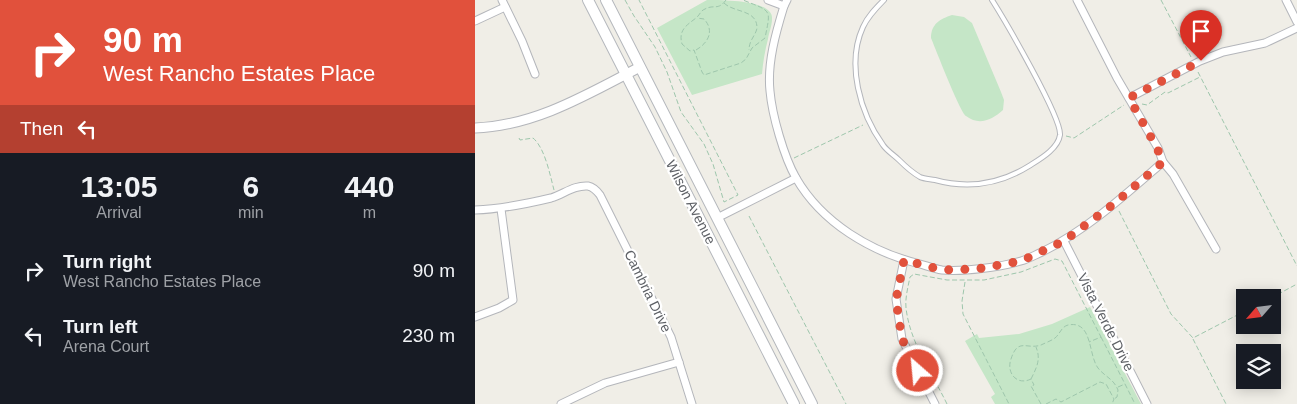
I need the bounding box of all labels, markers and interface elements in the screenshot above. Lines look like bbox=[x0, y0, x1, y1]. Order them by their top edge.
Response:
pin bbox=[1180, 10, 1222, 61]
icon: arrive bbox=[1187, 17, 1215, 45]
icon: right bbox=[20, 20, 85, 85]
text: 90 m bbox=[103, 20, 183, 59]
text: West Rancho Estates Place bbox=[103, 61, 375, 86]
icon: left bbox=[73, 115, 101, 143]
text: Then bbox=[20, 118, 63, 139]
street label: Wilson Avenue bbox=[663, 157, 719, 247]
text: 13:05 bbox=[81, 170, 157, 203]
text: 6 bbox=[242, 170, 259, 203]
text: 440 bbox=[344, 170, 394, 203]
text: Arrival bbox=[96, 204, 142, 221]
text: min bbox=[238, 204, 264, 221]
text: m bbox=[363, 204, 376, 221]
street label: Cambria Drive bbox=[621, 247, 675, 335]
text: Turn right bbox=[63, 251, 151, 272]
icon: right bbox=[20, 257, 48, 285]
text: 90 m bbox=[413, 260, 455, 281]
street label: Vista Verde Drive bbox=[1074, 270, 1138, 374]
text: West Rancho Estates Place bbox=[63, 273, 261, 290]
north arrow bbox=[1236, 289, 1281, 334]
map controls bbox=[1236, 289, 1281, 389]
text: Turn left bbox=[63, 316, 138, 337]
icon: left bbox=[20, 322, 48, 350]
text: 230 m bbox=[402, 325, 455, 346]
text: Arena Court bbox=[63, 338, 149, 355]
position arrow bbox=[891, 344, 943, 396]
button: layers bbox=[1236, 344, 1281, 389]

